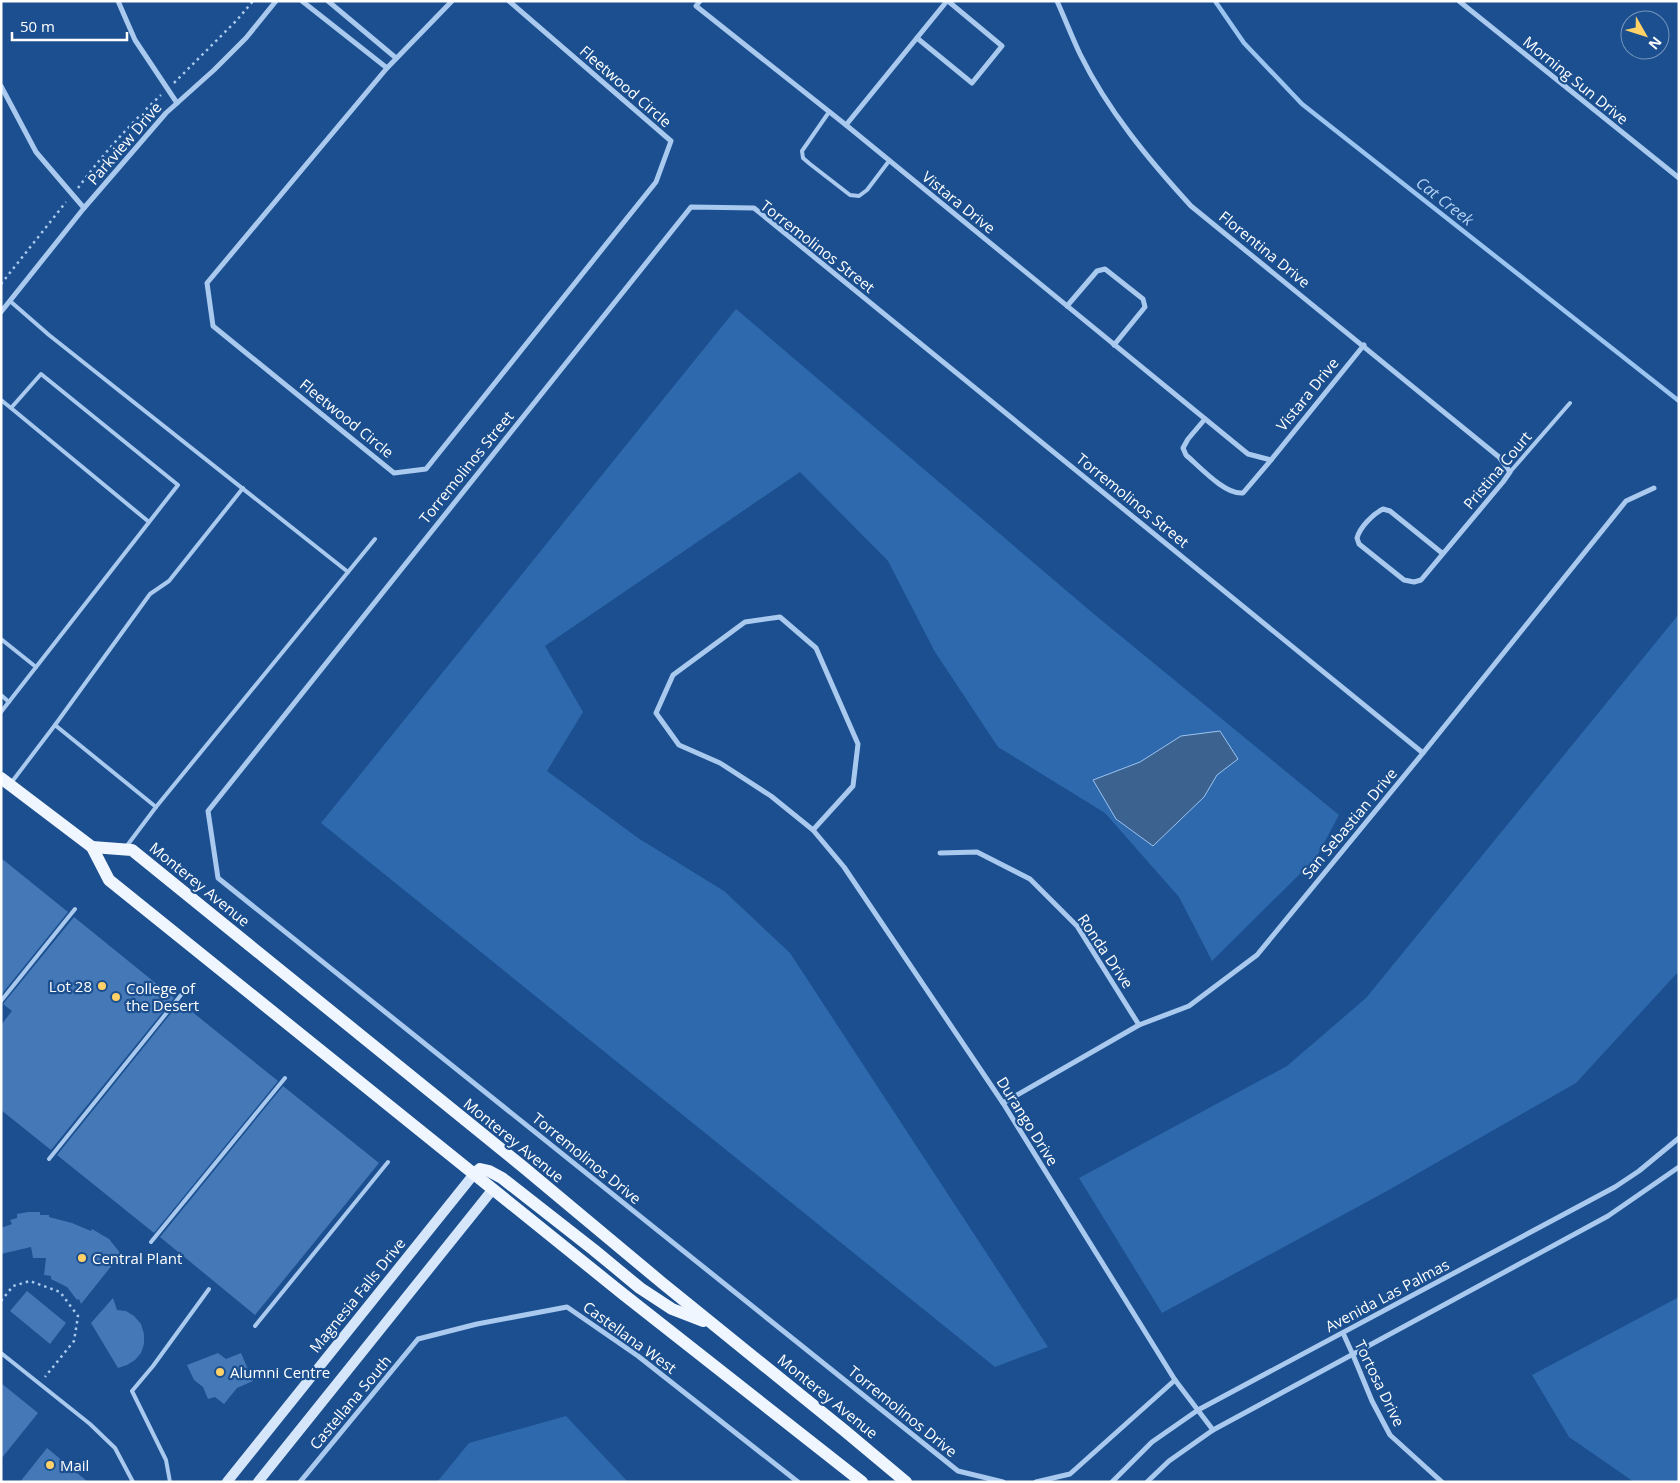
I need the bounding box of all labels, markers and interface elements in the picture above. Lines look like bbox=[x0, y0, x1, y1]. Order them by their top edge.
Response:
scale bar bbox=[12, 10, 128, 42]
north arrow bbox=[1620, 10, 1670, 60]
text: 50 m bbox=[20, 16, 55, 36]
street label: Morning Sun Drive bbox=[1519, 31, 1633, 129]
text: N bbox=[1645, 33, 1666, 54]
street label: Fleetwood Circle bbox=[576, 41, 676, 131]
street label: Parkview Drive bbox=[83, 97, 165, 189]
street label: Vistara Drive bbox=[918, 166, 1000, 238]
water label: Cat Creek bbox=[1412, 172, 1479, 231]
street label: Torremolinos Street bbox=[757, 195, 879, 297]
street label: Florentina Drive bbox=[1215, 206, 1315, 292]
street label: Vistara Drive bbox=[1271, 353, 1343, 435]
street label: Fleetwood Circle bbox=[296, 374, 398, 462]
street label: Torremolinos Street bbox=[414, 406, 518, 528]
street label: Pristina Court bbox=[1459, 427, 1535, 513]
street label: Torremolinos Street bbox=[1072, 448, 1194, 552]
street label: San Sebastian Drive bbox=[1297, 764, 1401, 882]
street label: Monterey Avenue bbox=[146, 837, 254, 931]
street label: Ronda Drive bbox=[1074, 910, 1138, 992]
place label: Lot 28 bbox=[49, 976, 92, 996]
place label: College of the Desert bbox=[126, 978, 199, 1015]
marker: Lot 28 bbox=[96, 980, 108, 992]
marker: College of the Desert bbox=[110, 991, 122, 1003]
street label: Durango Drive bbox=[993, 1073, 1063, 1169]
street label: Monterey Avenue bbox=[460, 1093, 568, 1187]
street label: Torremolinos Drive bbox=[528, 1108, 646, 1208]
street label: Magnesia Falls Drive bbox=[304, 1233, 410, 1357]
place label: Central Plant bbox=[92, 1248, 182, 1268]
marker: Central Plant bbox=[76, 1252, 88, 1264]
street label: Avenida Las Palmas bbox=[1322, 1254, 1452, 1336]
street label: Castellana West bbox=[579, 1296, 681, 1378]
street label: Tortosa Drive bbox=[1350, 1336, 1410, 1430]
street label: Monterey Avenue bbox=[774, 1349, 882, 1443]
street label: Castellana South bbox=[305, 1351, 395, 1453]
street label: Torremolinos Drive bbox=[844, 1361, 962, 1461]
place label: Alumni Centre bbox=[230, 1362, 330, 1382]
marker: Alumni Centre bbox=[214, 1366, 226, 1378]
place label: Mail bbox=[60, 1455, 89, 1475]
marker: Mail bbox=[44, 1459, 56, 1471]

